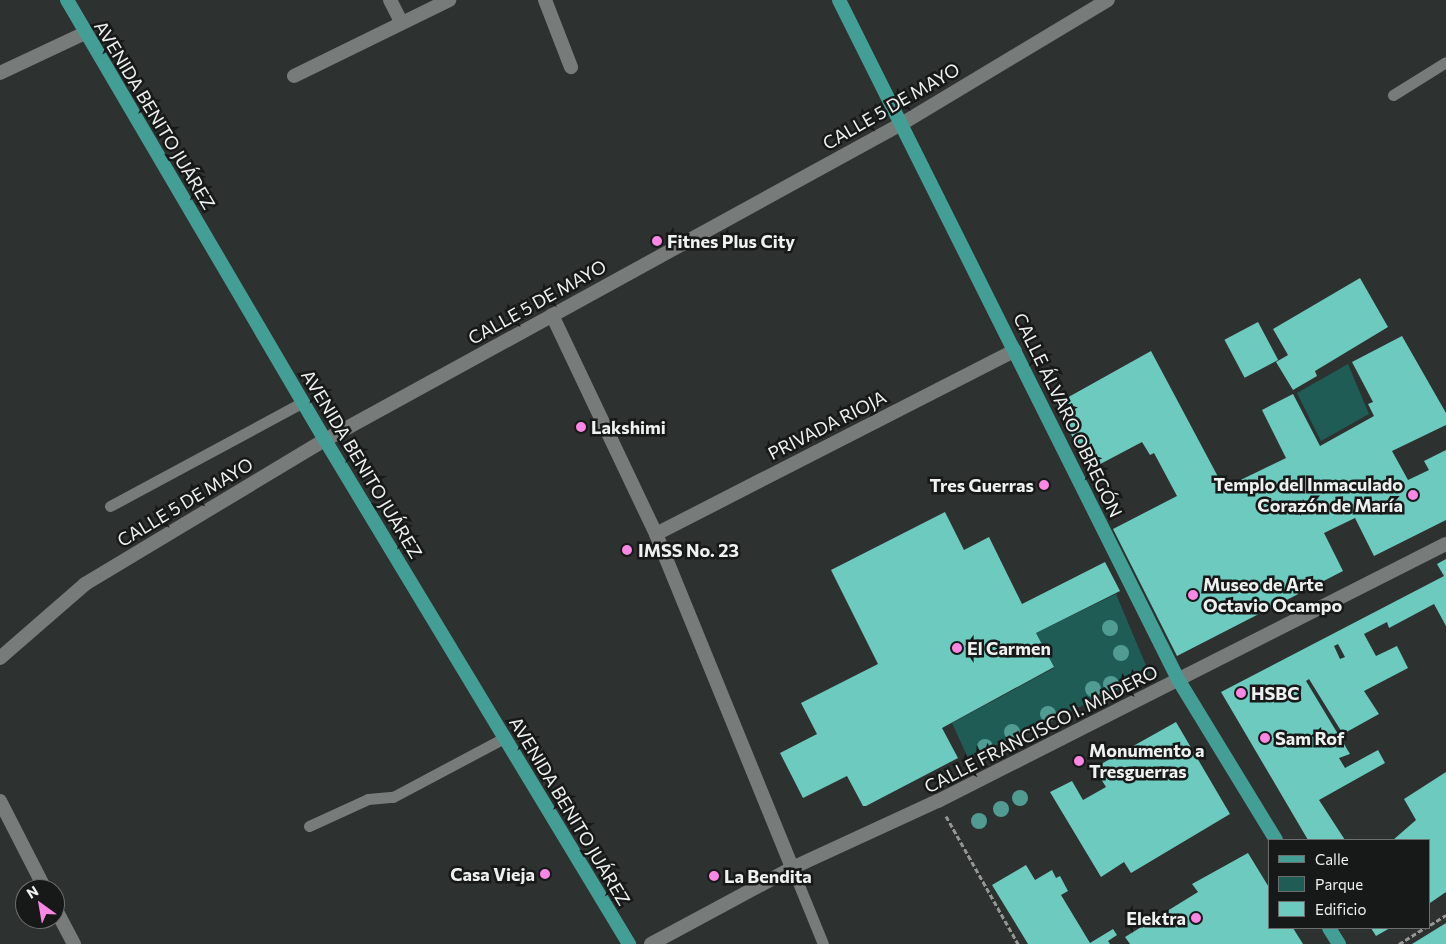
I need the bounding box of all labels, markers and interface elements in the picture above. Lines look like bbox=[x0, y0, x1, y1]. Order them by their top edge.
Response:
street label: AVENIDA BENITO JUÁREZ bbox=[90, 17, 220, 213]
street label: CALLE 5 DE MAYO bbox=[819, 58, 963, 154]
place label: Fitnes Plus City bbox=[667, 230, 795, 252]
marker: Fitnes Plus City bbox=[651, 235, 663, 247]
street label: CALLE 5 DE MAYO bbox=[464, 255, 610, 349]
street label: CALLE ÁLVARO OBREGÓN bbox=[1009, 309, 1127, 521]
street label: AVENIDA BENITO JUÁREZ bbox=[297, 366, 427, 562]
street label: PRIVADA RIOJA bbox=[764, 386, 890, 464]
place label: Lakshimi bbox=[591, 416, 666, 438]
marker: Lakshimi bbox=[575, 421, 587, 433]
street label: CALLE 5 DE MAYO bbox=[113, 453, 257, 551]
place label: Tres Guerras bbox=[930, 474, 1034, 496]
place label: Templo del Inmaculado Corazón de María bbox=[1213, 474, 1403, 516]
marker: Tres Guerras bbox=[1038, 479, 1050, 491]
marker: Templo del Inmaculado Corazón de María bbox=[1407, 489, 1419, 501]
place label: IMSS No. 23 bbox=[638, 539, 739, 561]
marker: IMSS No. 23 bbox=[620, 543, 634, 557]
place label: Museo de Arte Octavio Ocampo bbox=[1203, 574, 1342, 616]
marker: Museo de Arte Octavio Ocampo bbox=[1187, 589, 1199, 601]
place label: El Carmen bbox=[967, 637, 1051, 659]
marker: El Carmen bbox=[951, 642, 963, 654]
street label: CALLE FRANCISCO I. MADERO bbox=[921, 661, 1161, 797]
place label: HSBC bbox=[1251, 682, 1300, 704]
marker: HSBC bbox=[1235, 687, 1247, 699]
street label: AVENIDA BENITO JUÁREZ bbox=[505, 713, 635, 909]
place label: Sam Rof bbox=[1275, 727, 1344, 749]
marker: Sam Rof bbox=[1259, 732, 1271, 744]
place label: Monumento a Tresguerras bbox=[1089, 740, 1204, 782]
marker: Monumento a Tresguerras bbox=[1073, 755, 1085, 767]
legend bbox=[1268, 839, 1431, 929]
text: Calle bbox=[1315, 850, 1349, 868]
place label: Casa Vieja bbox=[450, 863, 535, 885]
place label: La Bendita bbox=[724, 865, 812, 887]
marker: Casa Vieja bbox=[539, 868, 551, 880]
marker: La Bendita bbox=[708, 870, 720, 882]
text: Parque bbox=[1315, 875, 1363, 893]
north arrow bbox=[15, 879, 65, 929]
text: N bbox=[23, 882, 41, 902]
text: Edificio bbox=[1315, 900, 1366, 918]
place label: Elektra bbox=[1126, 907, 1186, 929]
marker: Elektra bbox=[1190, 912, 1202, 924]

